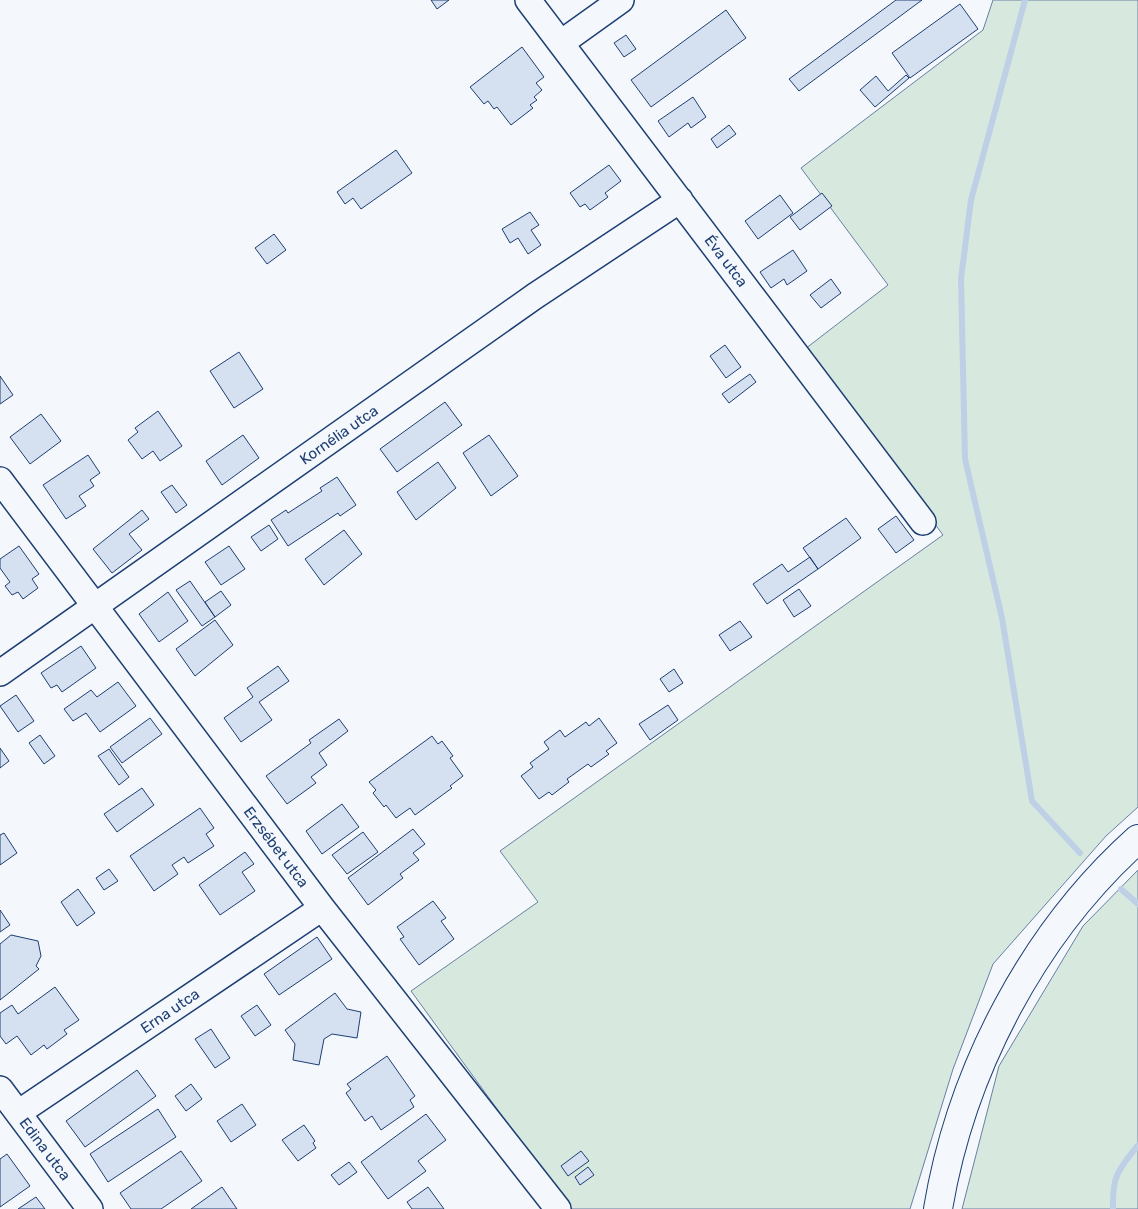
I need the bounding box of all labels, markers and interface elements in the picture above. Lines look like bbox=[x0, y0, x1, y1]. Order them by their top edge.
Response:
street label: Éva utca bbox=[701, 232, 751, 290]
street label: Kornélia utca bbox=[297, 402, 381, 468]
street label: Erzsébet utca bbox=[240, 803, 312, 891]
street label: Erna utca bbox=[137, 985, 203, 1037]
street label: Edina utca bbox=[16, 1114, 74, 1184]

